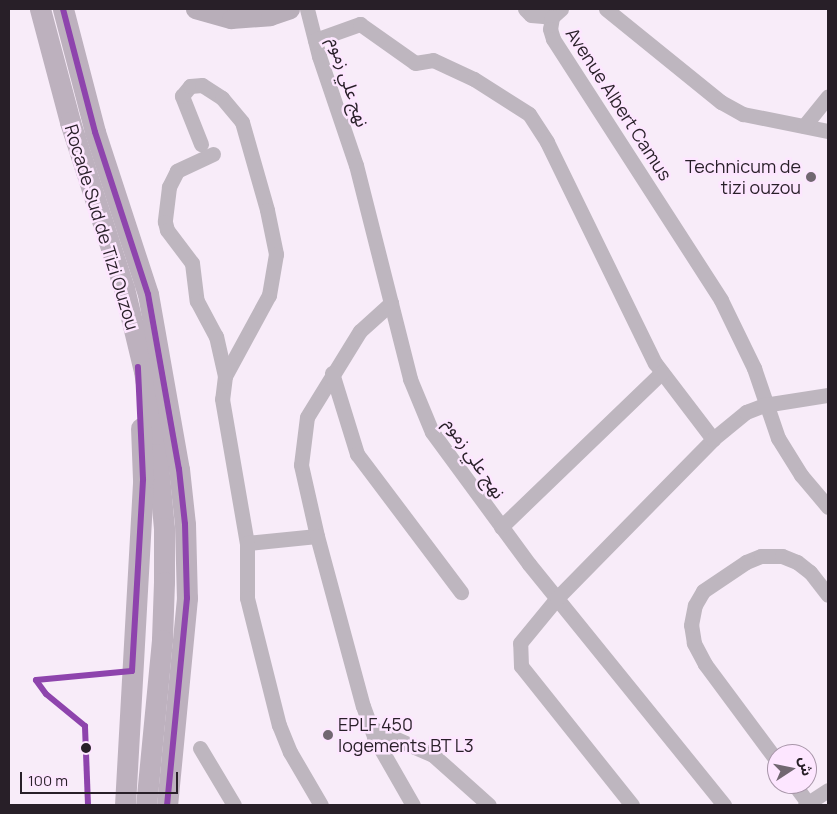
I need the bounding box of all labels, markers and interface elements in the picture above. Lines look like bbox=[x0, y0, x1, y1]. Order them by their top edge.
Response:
street label: Avenue Albert Camus bbox=[562, 24, 676, 184]
street label: نهج علي زموم bbox=[324, 34, 374, 130]
street label: Rocade Sud de Tizi Ouzou bbox=[60, 122, 144, 332]
place label: Technicum de tizi ouzou bbox=[685, 156, 801, 198]
marker: Technicum de tizi ouzou bbox=[805, 171, 817, 183]
street label: نهج علي زموم bbox=[440, 413, 510, 503]
place label: EPLF 450 logements BT L3 bbox=[338, 714, 474, 756]
marker: EPLF 450 logements BT L3 bbox=[322, 729, 334, 741]
unlabelled marker bbox=[81, 743, 91, 753]
north arrow bbox=[767, 744, 817, 794]
text: ش bbox=[795, 755, 817, 777]
scale bar bbox=[22, 762, 180, 794]
text: 100 m bbox=[28, 770, 68, 791]

